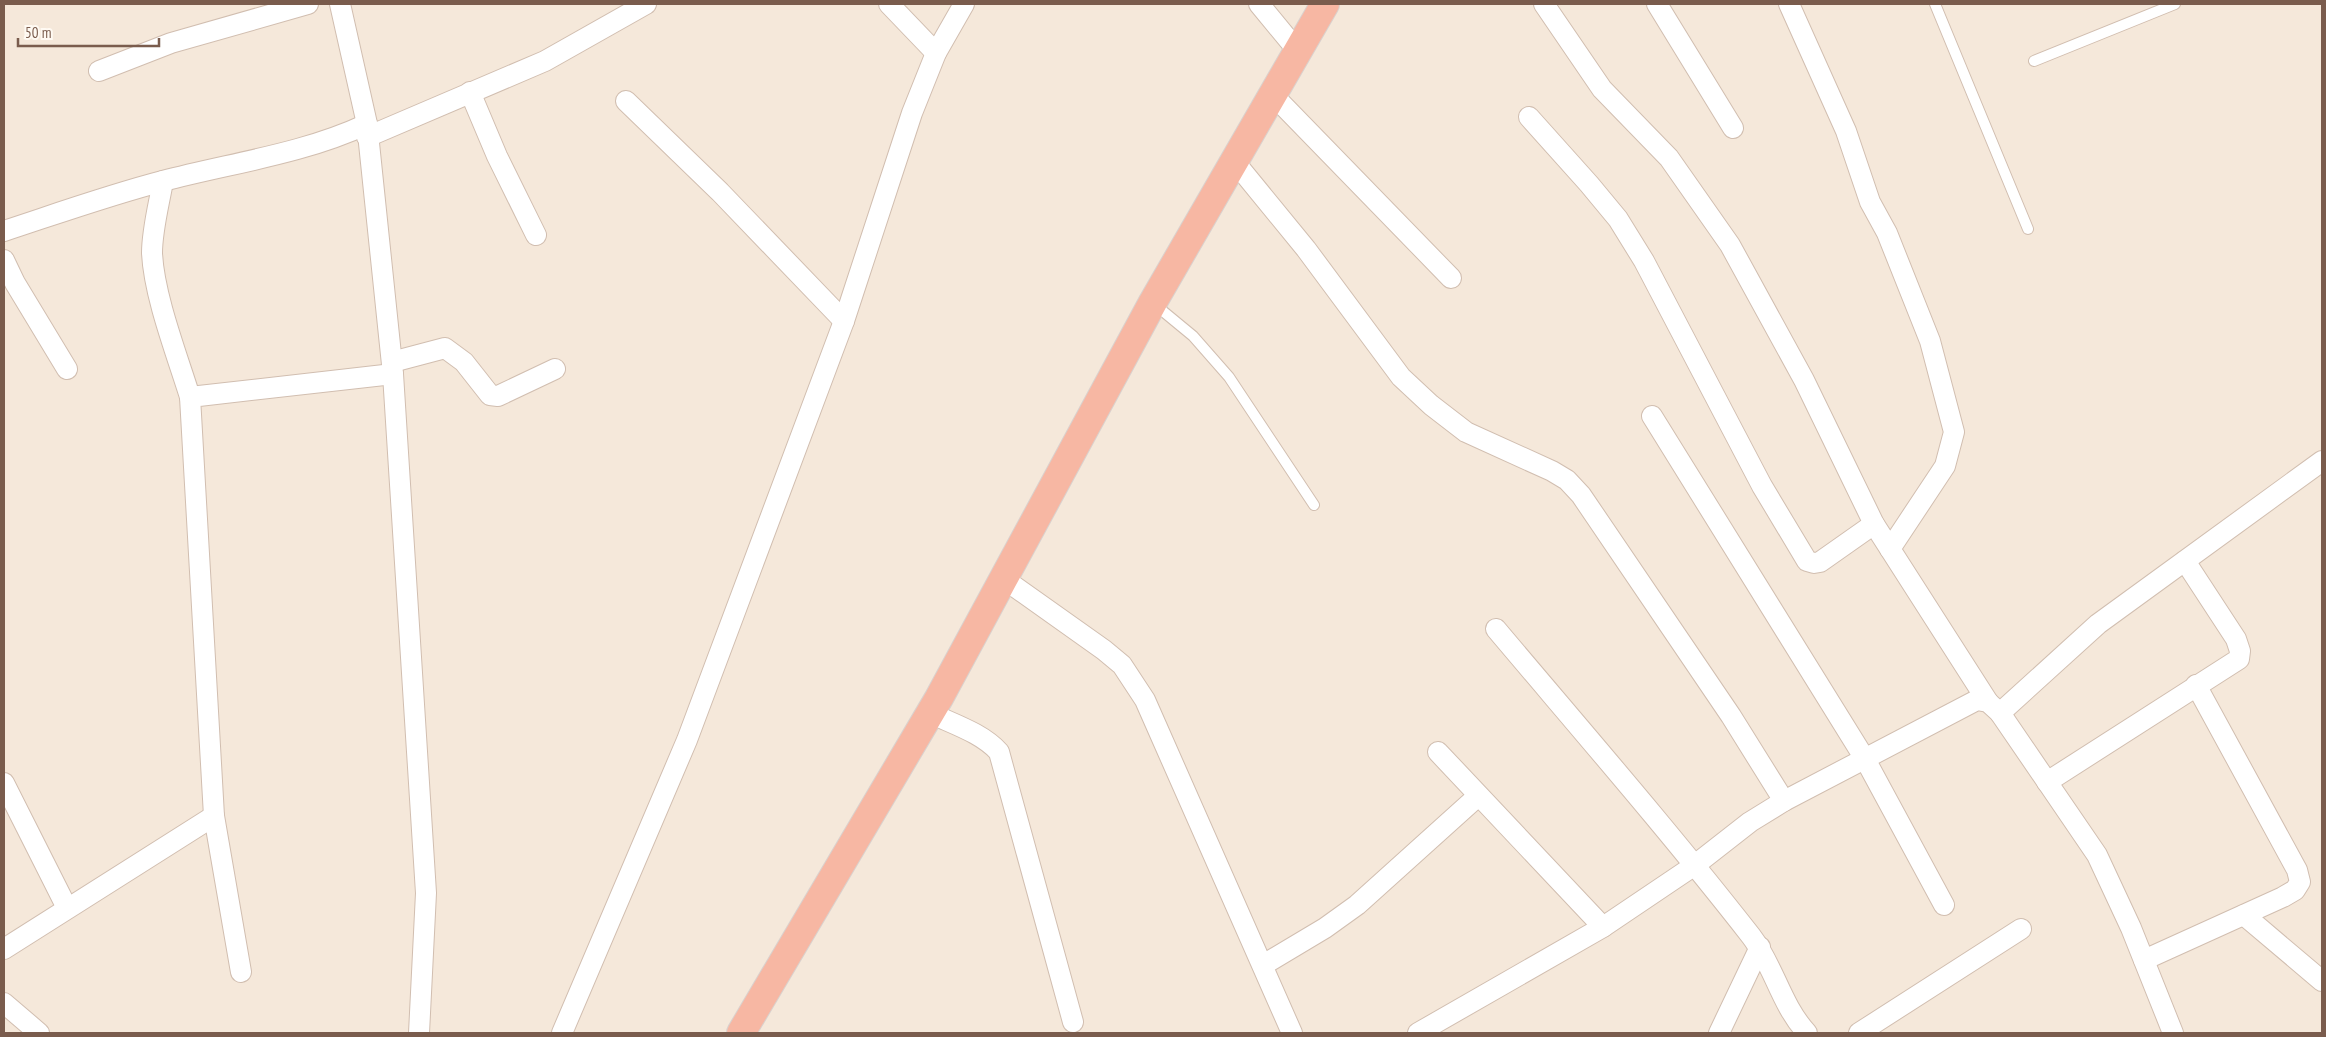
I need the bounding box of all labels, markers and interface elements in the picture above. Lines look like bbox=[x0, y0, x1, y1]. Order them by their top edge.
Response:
scale bar bbox=[18, 15, 159, 47]
text: 50 m bbox=[25, 23, 51, 42]

